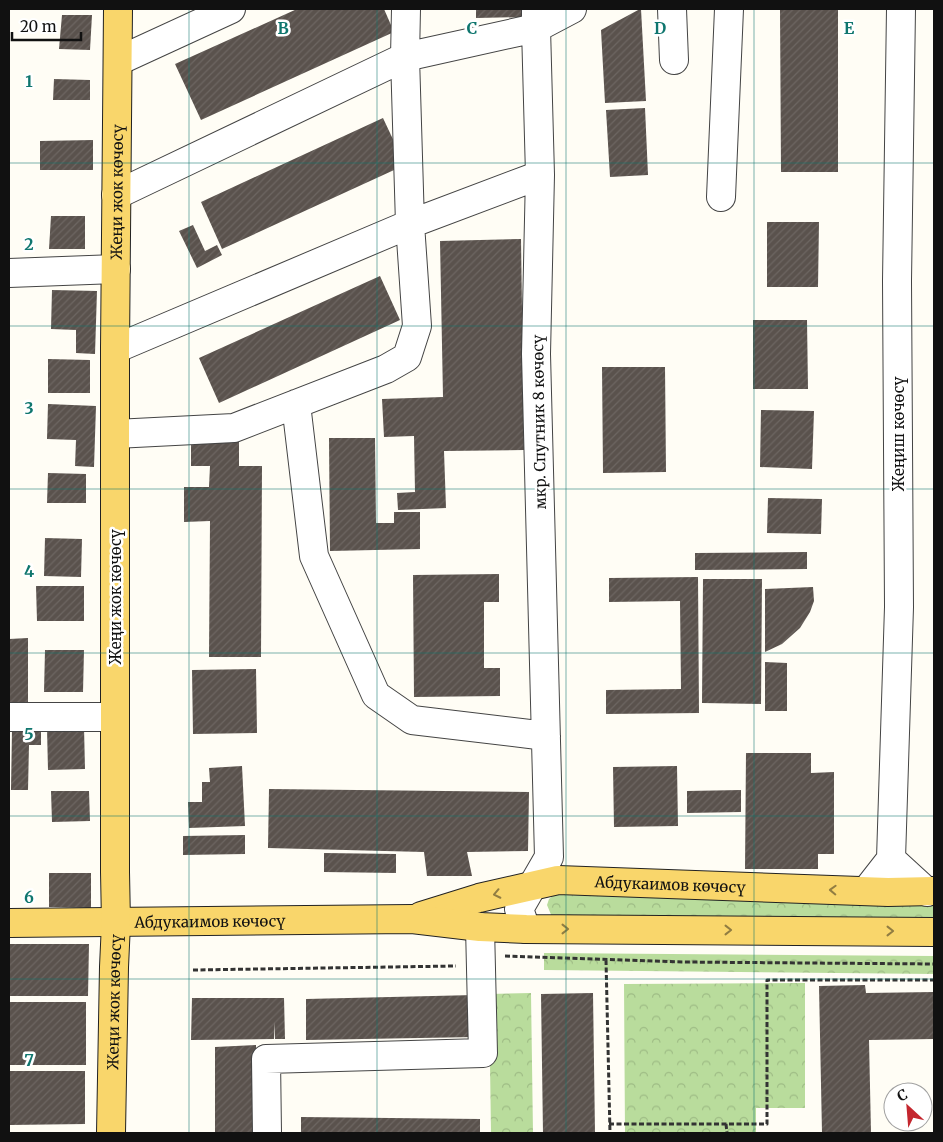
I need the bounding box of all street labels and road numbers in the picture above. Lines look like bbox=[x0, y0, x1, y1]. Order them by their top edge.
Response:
street label: Жеңи жок көчөсү bbox=[106, 123, 126, 260]
street label: мкр. Спутник 8 көчөсү bbox=[528, 334, 550, 509]
street label: Жеңиш көчөсү bbox=[889, 376, 908, 492]
street label: Жеңи жок көчөсү bbox=[106, 528, 125, 665]
street label: Абдукаимов көчөсү bbox=[593, 872, 747, 896]
street label: Абдукаимов көчөсү bbox=[133, 911, 286, 931]
street label: Жеңи жок көчөсү bbox=[103, 933, 125, 1070]

